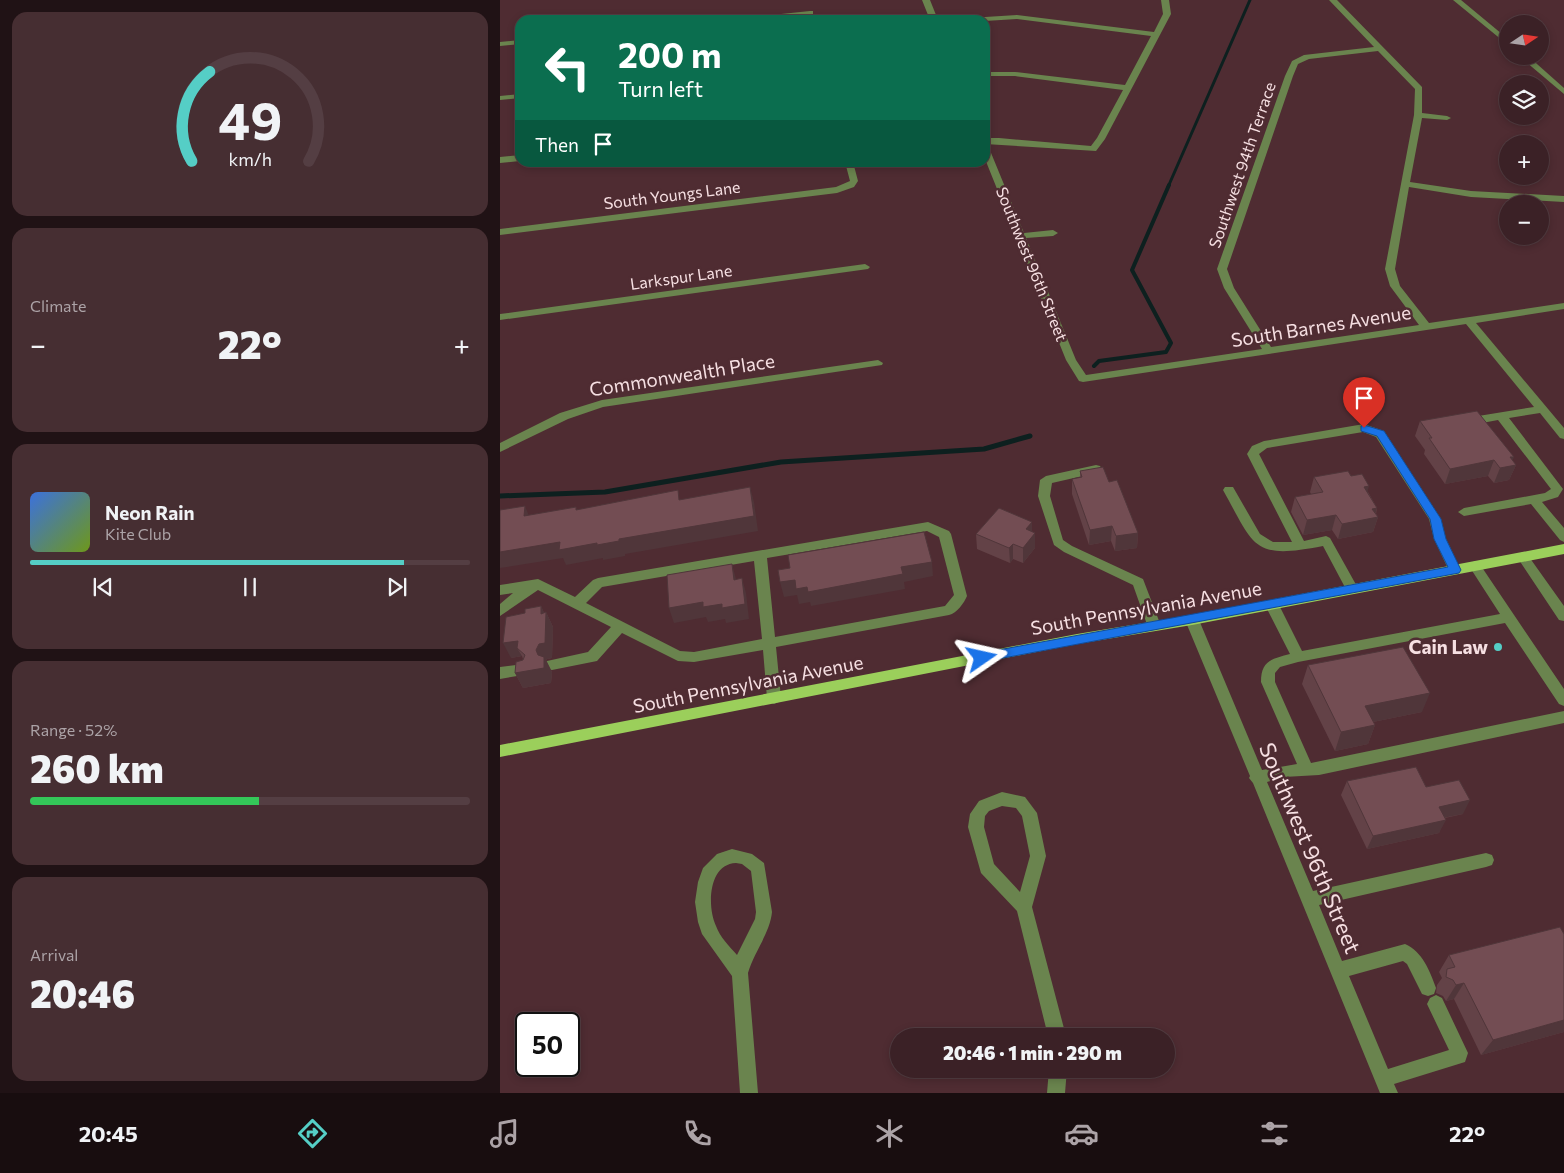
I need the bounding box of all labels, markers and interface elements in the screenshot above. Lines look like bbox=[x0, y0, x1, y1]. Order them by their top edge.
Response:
north arrow bbox=[1499, 15, 1549, 65]
map controls bbox=[1499, 15, 1549, 245]
text: 200 m bbox=[618, 32, 721, 75]
icon: left bbox=[535, 35, 600, 100]
text: Turn left bbox=[618, 75, 703, 102]
button: layers bbox=[1499, 75, 1549, 125]
street label: Southwest 94th Terrace bbox=[1204, 79, 1279, 250]
text: 49 bbox=[218, 87, 282, 151]
icon: arrive bbox=[589, 130, 617, 158]
text: Then bbox=[535, 133, 579, 156]
button: + bbox=[1499, 135, 1549, 185]
text: km/h bbox=[228, 148, 272, 170]
street label: South Youngs Lane bbox=[603, 177, 741, 212]
street label: Southwest 96th Street bbox=[993, 184, 1072, 344]
button: − bbox=[1499, 195, 1549, 245]
street label: Larkspur Lane bbox=[629, 260, 733, 293]
text: Climate bbox=[30, 296, 86, 315]
street label: South Barnes Avenue bbox=[1229, 300, 1412, 351]
text: 22° bbox=[218, 320, 282, 367]
text: − bbox=[30, 327, 46, 361]
text: + bbox=[454, 327, 470, 361]
street label: Commonwealth Place bbox=[587, 348, 776, 401]
pin bbox=[1343, 377, 1385, 428]
icon: arrive bbox=[1350, 384, 1378, 412]
text: Neon Rain bbox=[105, 501, 195, 524]
text: Kite Club bbox=[105, 524, 171, 543]
icon: previous bbox=[89, 573, 117, 601]
icon: pause bbox=[236, 573, 264, 601]
icon: next bbox=[383, 573, 411, 601]
street label: South Pennsylvania Avenue bbox=[1029, 576, 1263, 639]
position arrow bbox=[955, 631, 1007, 683]
place label: Cain Law bbox=[1409, 635, 1488, 658]
marker: Cain Law bbox=[1492, 641, 1504, 653]
street label: South Pennsylvania Avenue bbox=[631, 650, 865, 717]
text: Range · 52% bbox=[30, 720, 117, 739]
street label: Southwest 96th Street bbox=[1254, 738, 1367, 957]
text: 260 km bbox=[30, 744, 164, 791]
text: Arrival bbox=[30, 945, 78, 964]
text: 20:46 bbox=[30, 969, 135, 1016]
speed limit sign: 50 bbox=[515, 1012, 580, 1077]
text: 20:46 · 1 min · 290 m bbox=[943, 1041, 1122, 1064]
icon: directions bbox=[295, 1116, 330, 1151]
icon: music bbox=[487, 1116, 522, 1151]
icon: phone bbox=[680, 1116, 715, 1151]
icon: climate bbox=[872, 1116, 907, 1151]
icon: car bbox=[1064, 1116, 1099, 1151]
icon: filters bbox=[1257, 1116, 1292, 1151]
text: 20:45 bbox=[79, 1120, 138, 1147]
text: 22° bbox=[1449, 1120, 1485, 1147]

